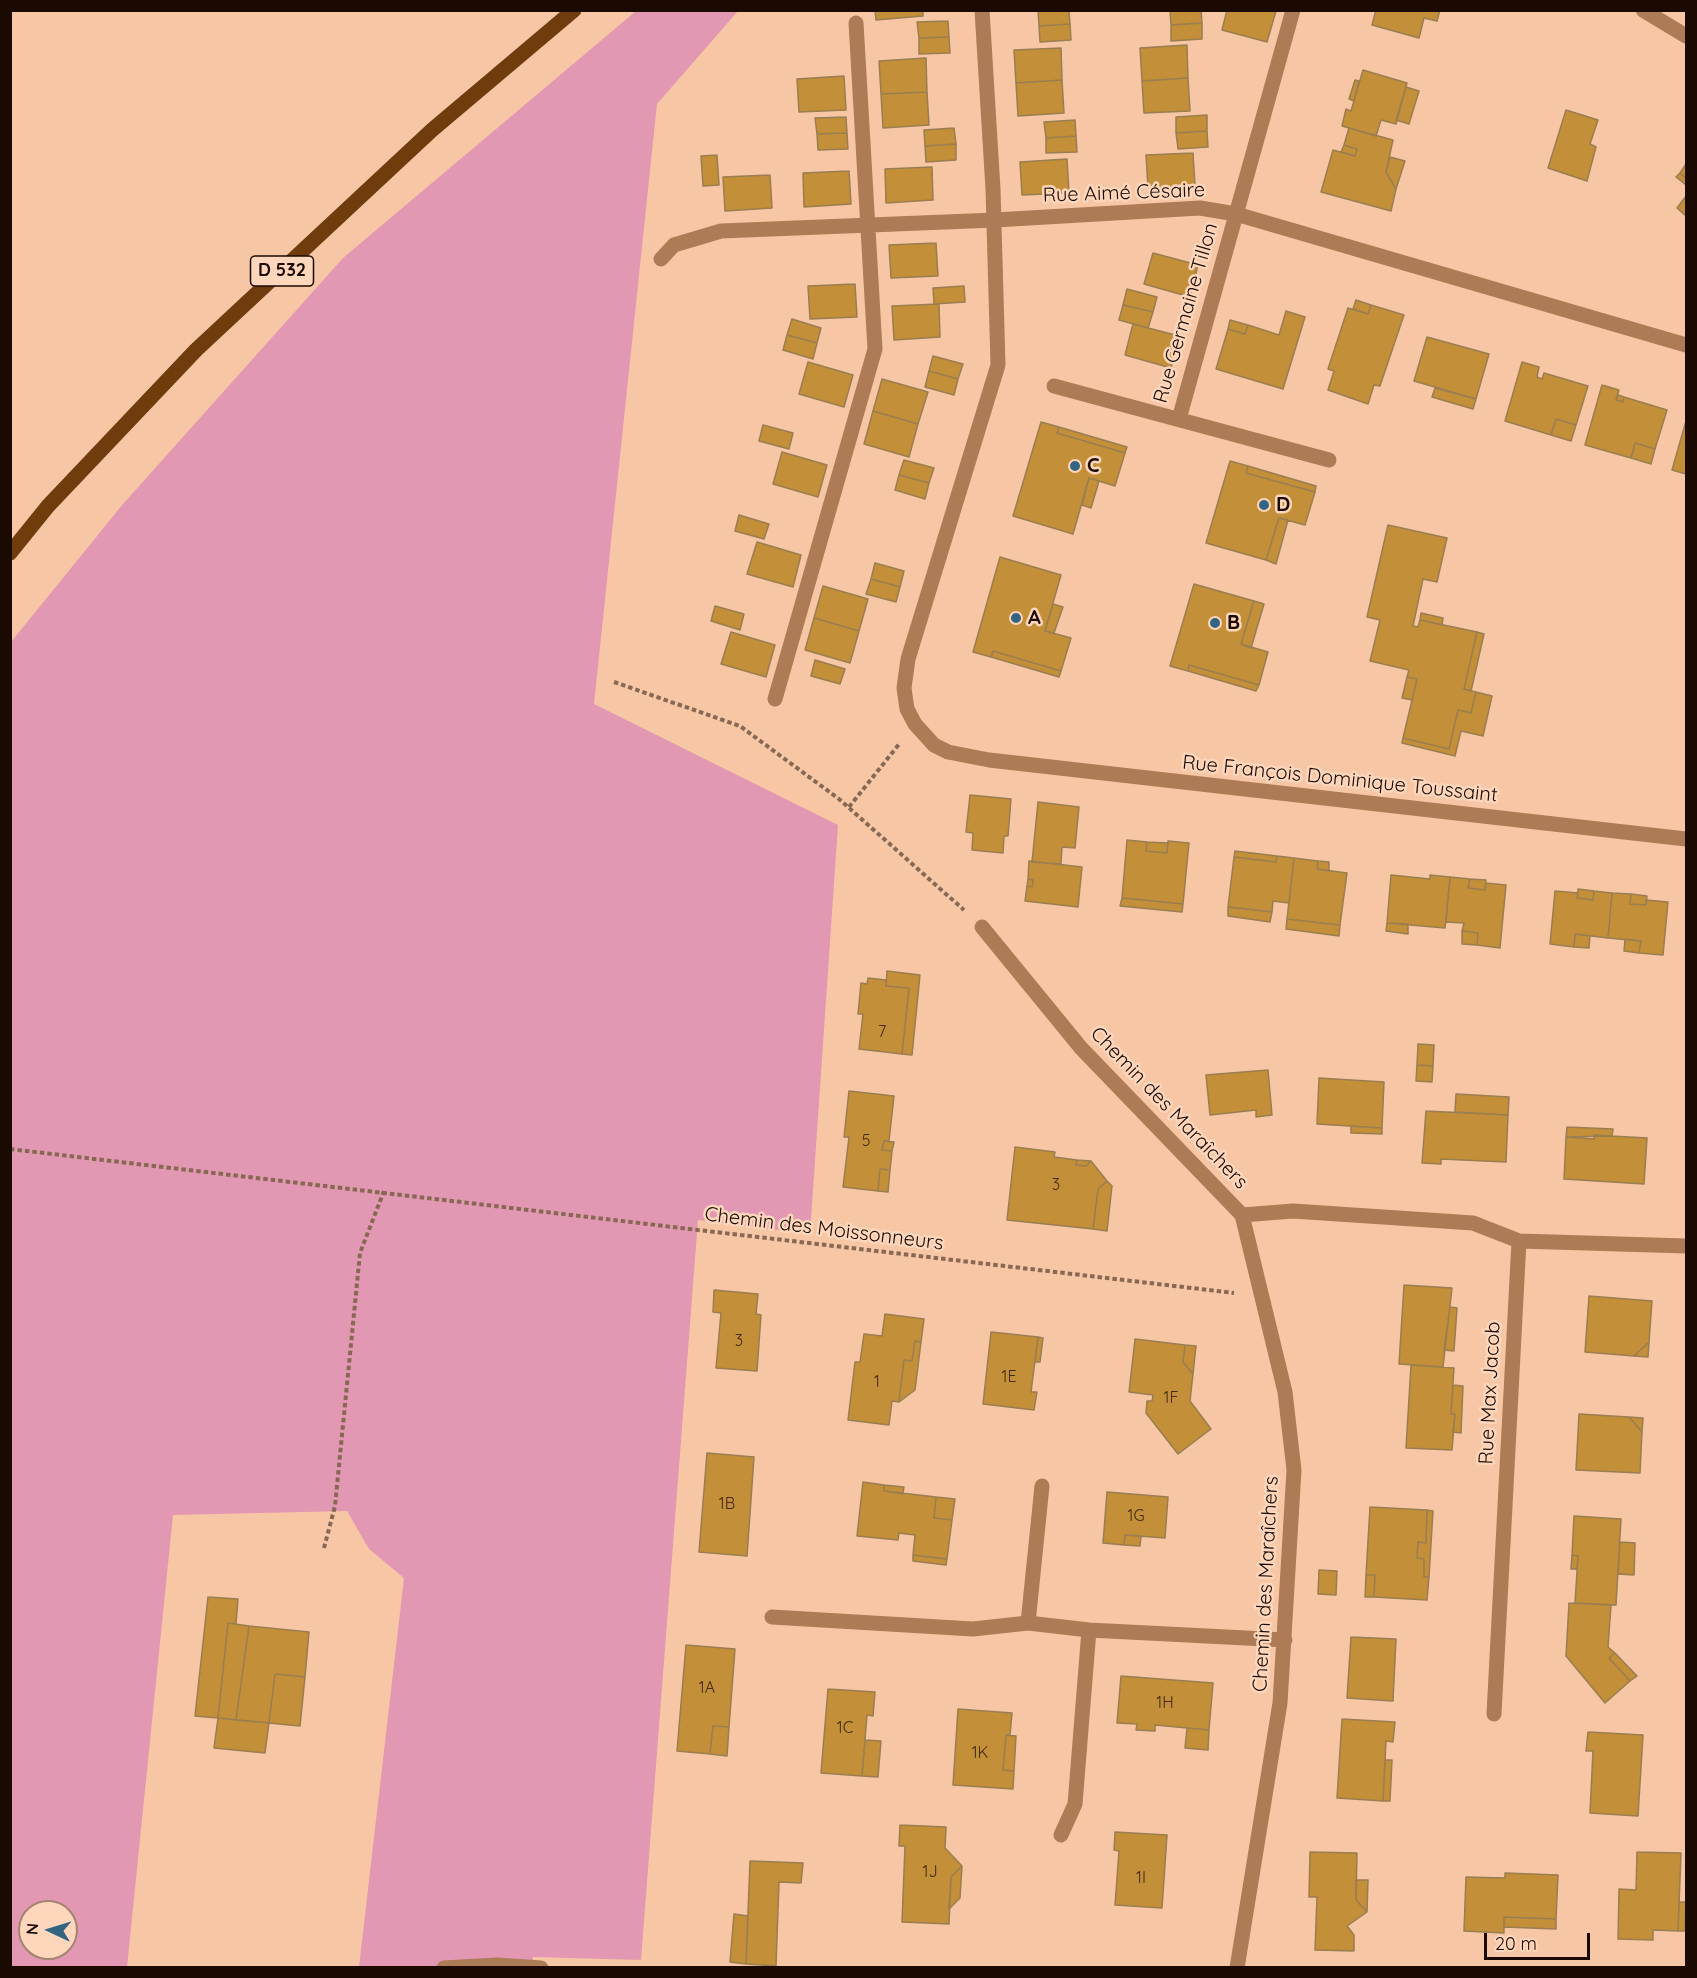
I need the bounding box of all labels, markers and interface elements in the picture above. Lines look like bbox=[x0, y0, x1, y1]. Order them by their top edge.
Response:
street label: Rue Aimé Césaire bbox=[1042, 178, 1206, 208]
street label: Rue Germaine Tillon bbox=[1149, 220, 1223, 406]
road number: D 532 bbox=[250, 256, 314, 286]
place label: C bbox=[1087, 454, 1100, 478]
marker: C bbox=[1068, 459, 1082, 473]
place label: D bbox=[1276, 493, 1290, 517]
marker: D bbox=[1257, 498, 1271, 512]
place label: A bbox=[1028, 606, 1041, 630]
marker: A bbox=[1009, 611, 1023, 625]
place label: B bbox=[1227, 611, 1240, 635]
marker: B bbox=[1208, 616, 1222, 630]
street label: Rue François Dominique Toussaint bbox=[1181, 750, 1499, 808]
house number: 7 bbox=[878, 1022, 886, 1042]
street label: Chemin des Maraîchers bbox=[1085, 1022, 1253, 1194]
house number: 5 bbox=[862, 1131, 870, 1151]
house number: 3 bbox=[1052, 1175, 1060, 1195]
street label: Chemin des Moissonneurs bbox=[703, 1202, 945, 1256]
street label: Rue Max Jacob bbox=[1474, 1321, 1506, 1465]
house number: 3 bbox=[735, 1331, 743, 1351]
house number: 1E bbox=[1001, 1367, 1017, 1387]
house number: 1 bbox=[874, 1372, 880, 1392]
house number: 1F bbox=[1164, 1388, 1178, 1408]
street label: Chemin des Maraîchers bbox=[1248, 1475, 1284, 1693]
house number: 1B bbox=[719, 1494, 735, 1514]
house number: 1G bbox=[1127, 1506, 1145, 1526]
house number: 1A bbox=[699, 1678, 715, 1698]
house number: 1H bbox=[1156, 1693, 1174, 1713]
house number: 1C bbox=[837, 1718, 853, 1738]
house number: 1K bbox=[972, 1743, 988, 1763]
house number: 1J bbox=[922, 1862, 938, 1882]
house number: 1I bbox=[1136, 1868, 1146, 1888]
north arrow bbox=[18, 1900, 78, 1960]
scale bar bbox=[1487, 1921, 1594, 1959]
text: N bbox=[22, 1922, 42, 1935]
text: 20 m bbox=[1495, 1932, 1537, 1955]

